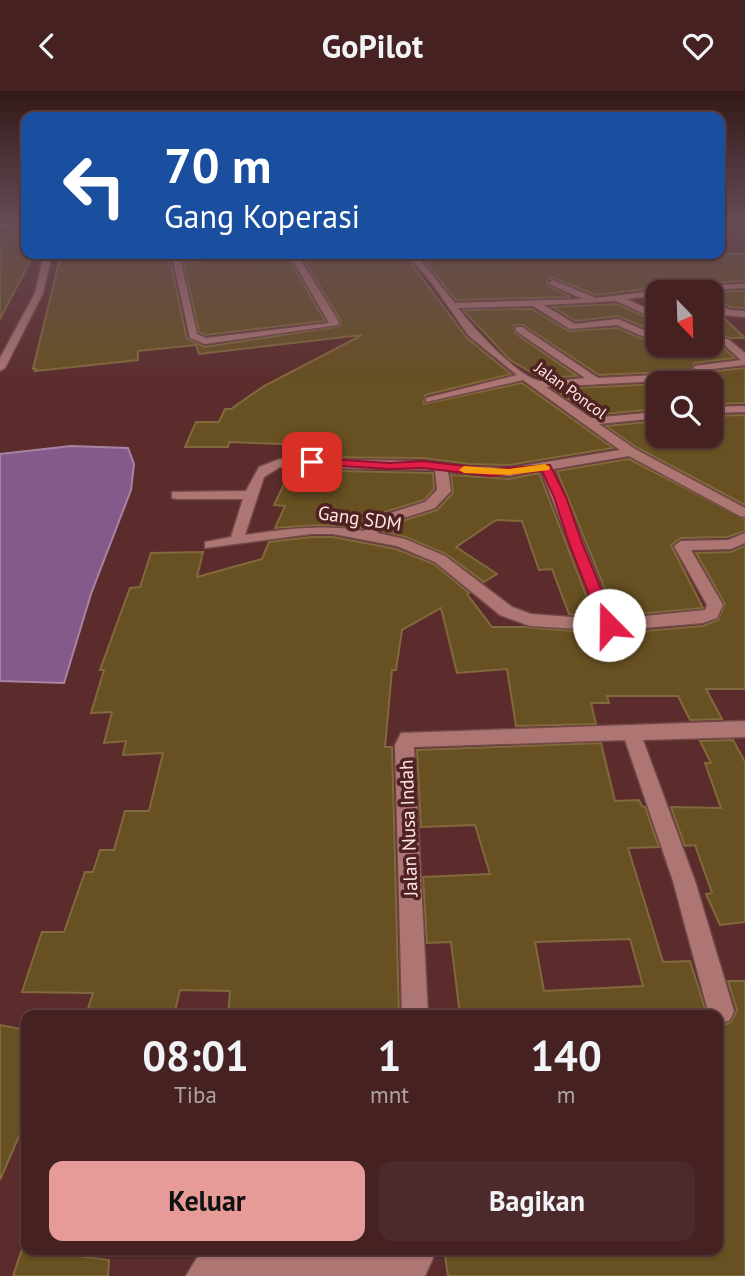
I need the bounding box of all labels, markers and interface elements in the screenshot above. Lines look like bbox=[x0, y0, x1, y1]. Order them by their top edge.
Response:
text: GoPilot bbox=[322, 25, 423, 67]
icon: back bbox=[28, 27, 66, 65]
icon: heart bbox=[679, 27, 717, 65]
text: 70 m bbox=[164, 133, 271, 197]
icon: left bbox=[49, 140, 140, 231]
text: Gang Koperasi bbox=[164, 195, 360, 237]
north arrow bbox=[646, 280, 723, 357]
map controls bbox=[646, 280, 723, 448]
street label: Jalan Poncol bbox=[530, 357, 611, 423]
button: search bbox=[646, 371, 723, 448]
pin bbox=[282, 432, 342, 492]
icon: arrive bbox=[293, 443, 331, 481]
street label: Gang SDM bbox=[317, 500, 403, 536]
position arrow bbox=[572, 588, 646, 662]
street label: Jalan Nusa Indah bbox=[394, 759, 422, 898]
text: 08:01 bbox=[142, 1028, 249, 1083]
text: 1 bbox=[378, 1028, 401, 1083]
text: 140 bbox=[530, 1028, 602, 1083]
text: Tiba bbox=[174, 1080, 217, 1109]
text: mnt bbox=[370, 1080, 409, 1109]
text: m bbox=[557, 1080, 575, 1109]
button: Keluar bbox=[49, 1161, 365, 1241]
button: Bagikan bbox=[379, 1161, 695, 1241]

